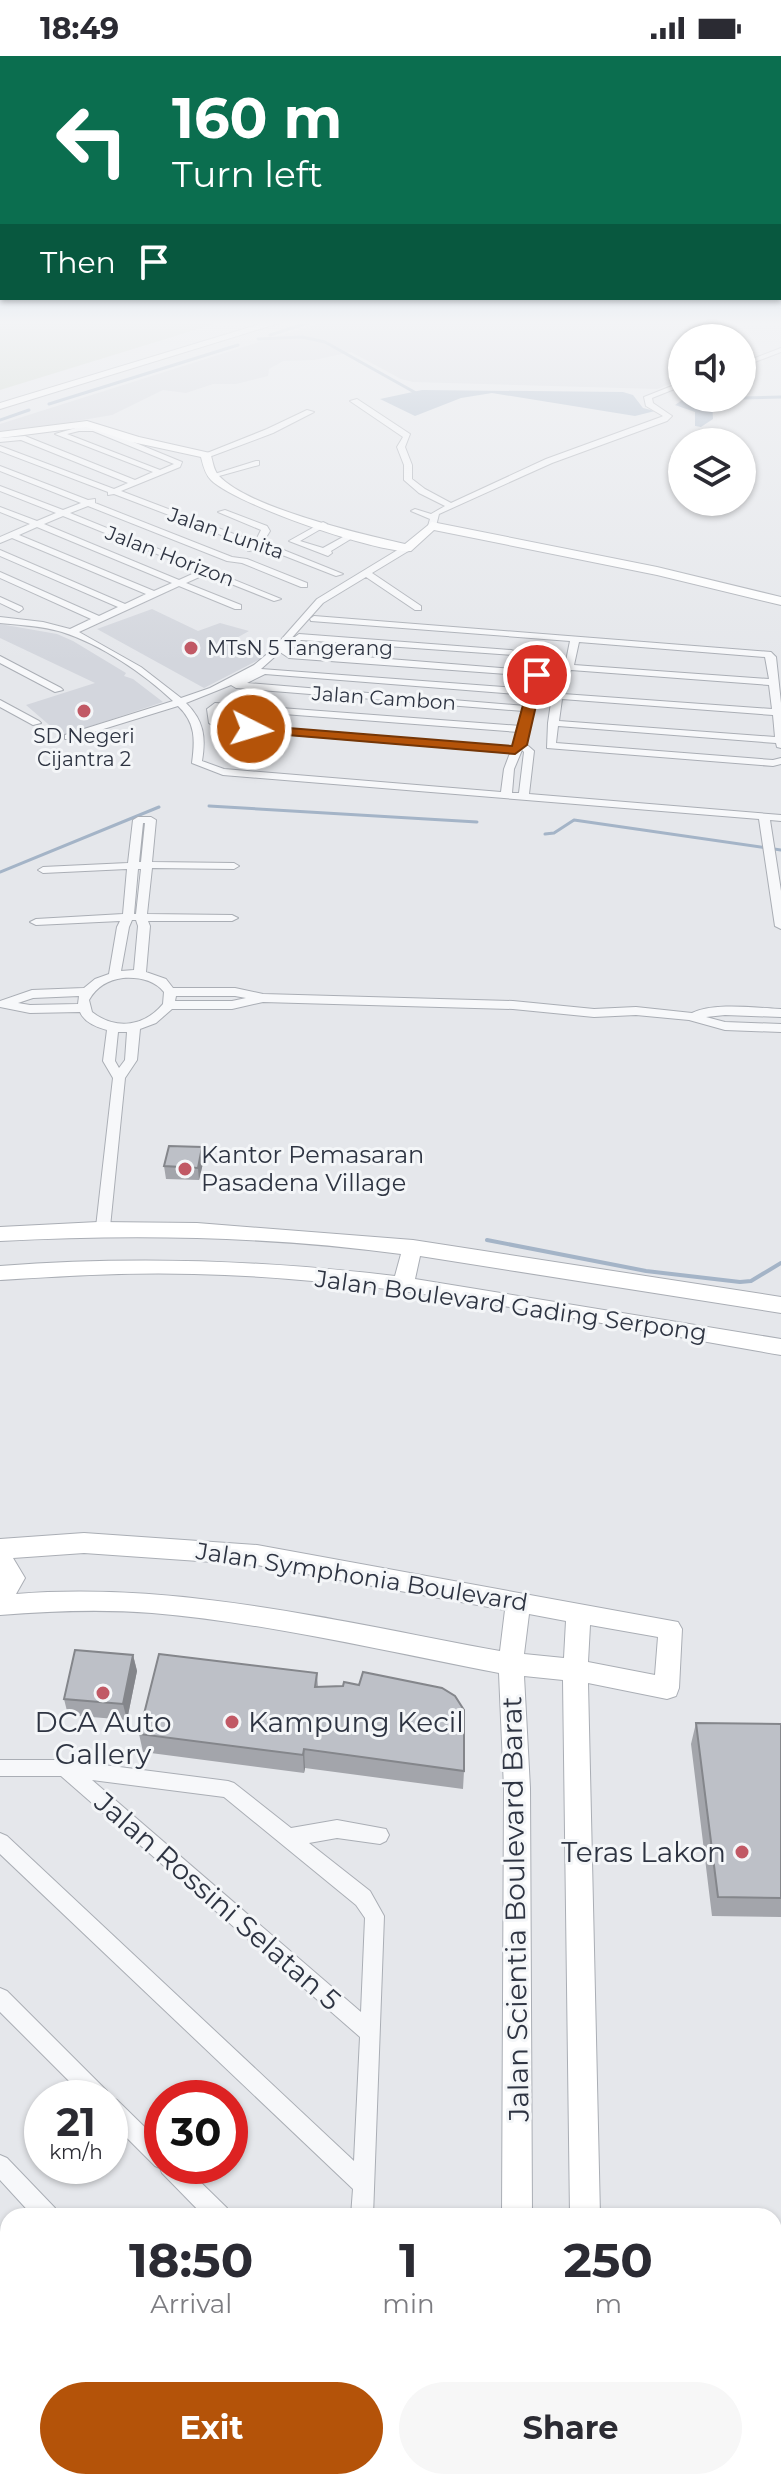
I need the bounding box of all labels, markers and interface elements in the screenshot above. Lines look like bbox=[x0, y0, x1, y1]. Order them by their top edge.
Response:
text: 18:49 bbox=[40, 10, 119, 47]
text: 160 m bbox=[172, 84, 342, 152]
icon: left bbox=[40, 88, 144, 192]
text: Turn left bbox=[172, 152, 323, 196]
icon: arrive bbox=[132, 240, 176, 284]
text: Then bbox=[40, 244, 116, 281]
map controls bbox=[668, 324, 756, 516]
button: sound bbox=[668, 324, 756, 412]
button: layers bbox=[668, 428, 756, 516]
street label: Jalan Lunita bbox=[164, 502, 287, 564]
street label: Jalan Horizon bbox=[101, 520, 238, 592]
place label: MTsN 5 Tangerang bbox=[207, 636, 393, 660]
marker: MTsN 5 Tangerang bbox=[182, 639, 200, 657]
pin bbox=[503, 641, 571, 709]
icon: arrive bbox=[515, 653, 559, 697]
street label: Jalan Cambon bbox=[310, 681, 457, 715]
position arrow bbox=[209, 687, 293, 771]
marker: SD Negeri Cijantra 2 bbox=[75, 702, 93, 720]
place label: SD Negeri Cijantra 2 bbox=[33, 724, 135, 771]
place label: Kantor Pemasaran Pasadena Village bbox=[201, 1140, 424, 1197]
marker: Kantor Pemasaran Pasadena Village bbox=[176, 1160, 194, 1178]
street label: Jalan Boulevard Gading Serpong bbox=[313, 1264, 709, 1347]
street label: Jalan Symphonia Boulevard bbox=[193, 1536, 530, 1617]
marker: DCA Auto Gallery bbox=[94, 1684, 112, 1702]
street label: Jalan Scientia Boulevard Barat bbox=[494, 1696, 536, 2123]
place label: DCA Auto Gallery bbox=[35, 1705, 171, 1771]
place label: Kampung Kecil bbox=[248, 1705, 464, 1739]
marker: Kampung Kecil bbox=[223, 1713, 241, 1731]
street label: Jalan Rossini Selatan 5 bbox=[87, 1784, 348, 2017]
place label: Teras Lakon bbox=[561, 1835, 726, 1869]
marker: Teras Lakon bbox=[733, 1843, 751, 1861]
speed limit sign: 30 bbox=[144, 2080, 248, 2184]
text: 21 bbox=[56, 2097, 96, 2146]
text: km/h bbox=[49, 2140, 103, 2164]
text: 18:50 bbox=[129, 2231, 253, 2289]
text: 1 bbox=[399, 2231, 418, 2289]
text: 250 bbox=[563, 2231, 653, 2289]
text: Arrival bbox=[150, 2288, 232, 2320]
text: min bbox=[382, 2288, 434, 2320]
text: m bbox=[594, 2288, 622, 2320]
button: Exit bbox=[40, 2382, 383, 2474]
button: Share bbox=[399, 2382, 742, 2474]

